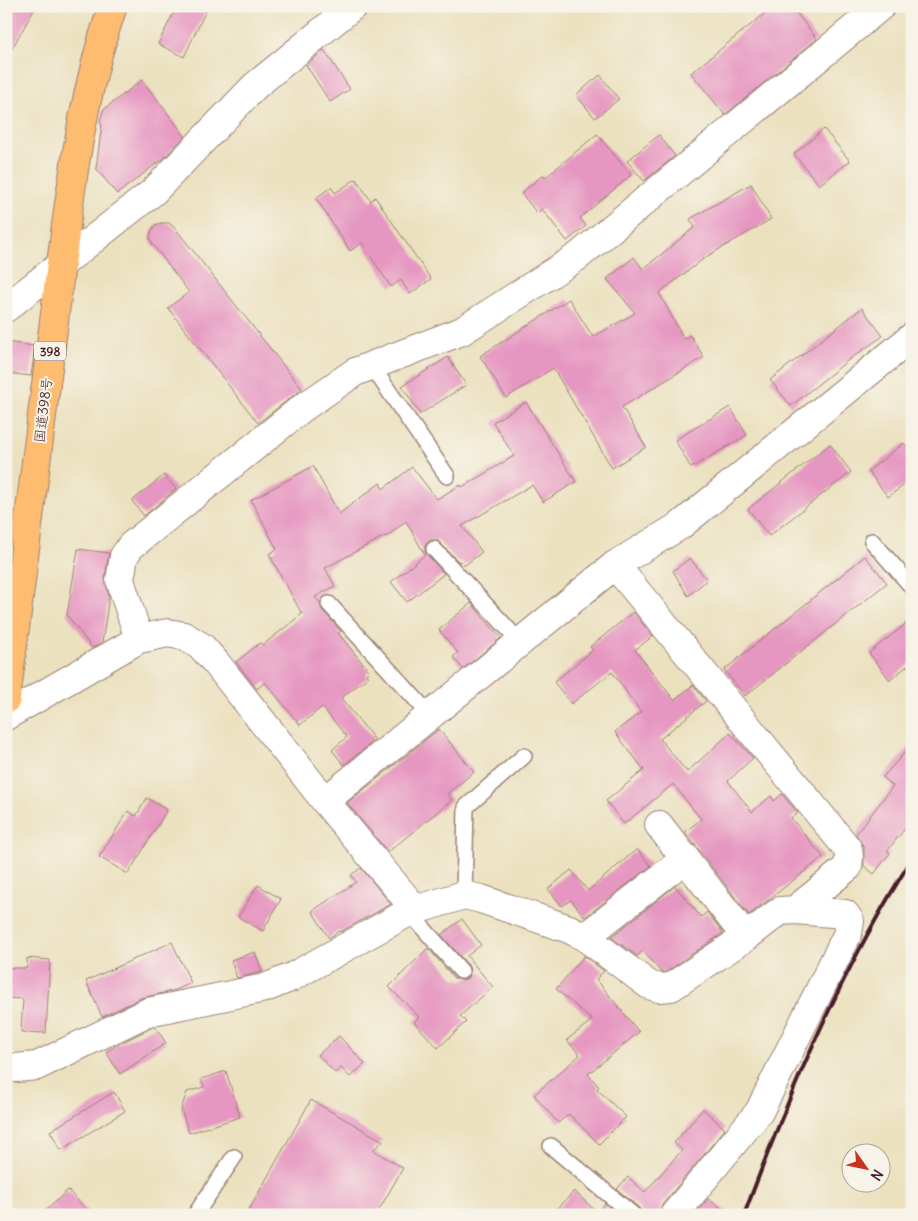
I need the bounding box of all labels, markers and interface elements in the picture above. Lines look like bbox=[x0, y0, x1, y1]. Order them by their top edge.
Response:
road number: 398 bbox=[34, 342, 66, 361]
street label: 国道398号 bbox=[30, 376, 56, 444]
north arrow bbox=[840, 1144, 890, 1194]
text: N bbox=[867, 1166, 887, 1184]

